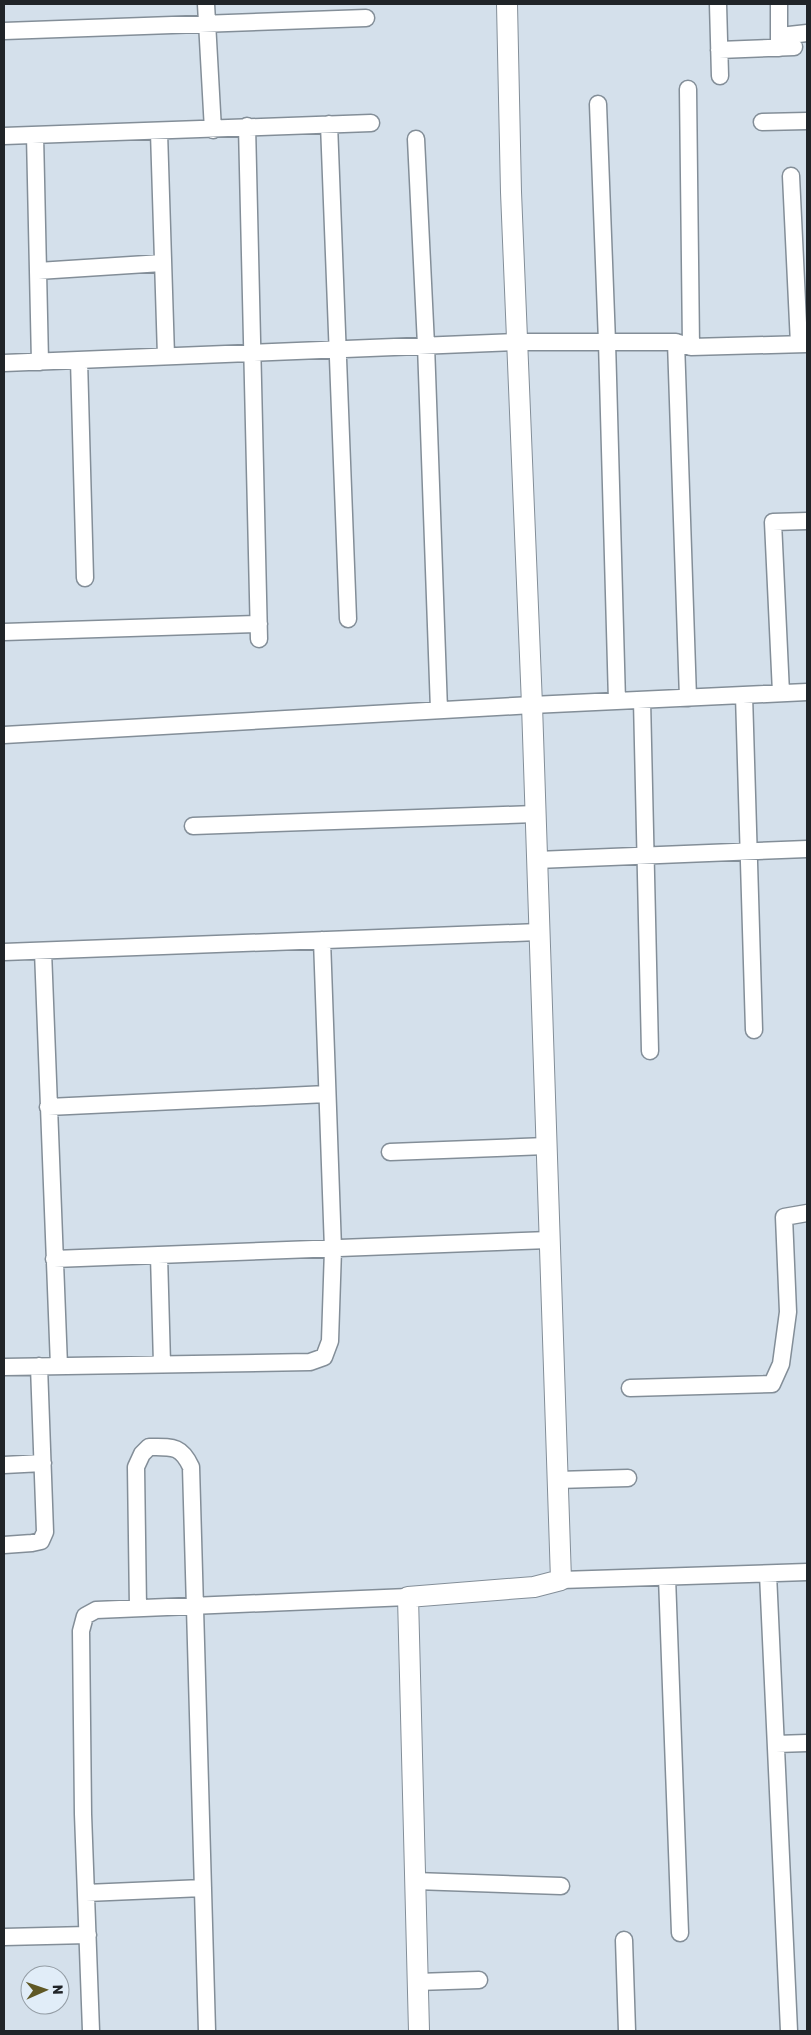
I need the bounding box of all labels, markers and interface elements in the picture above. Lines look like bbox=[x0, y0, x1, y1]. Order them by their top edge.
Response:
north arrow bbox=[20, 1965, 70, 2015]
text: N bbox=[49, 1984, 66, 1995]

